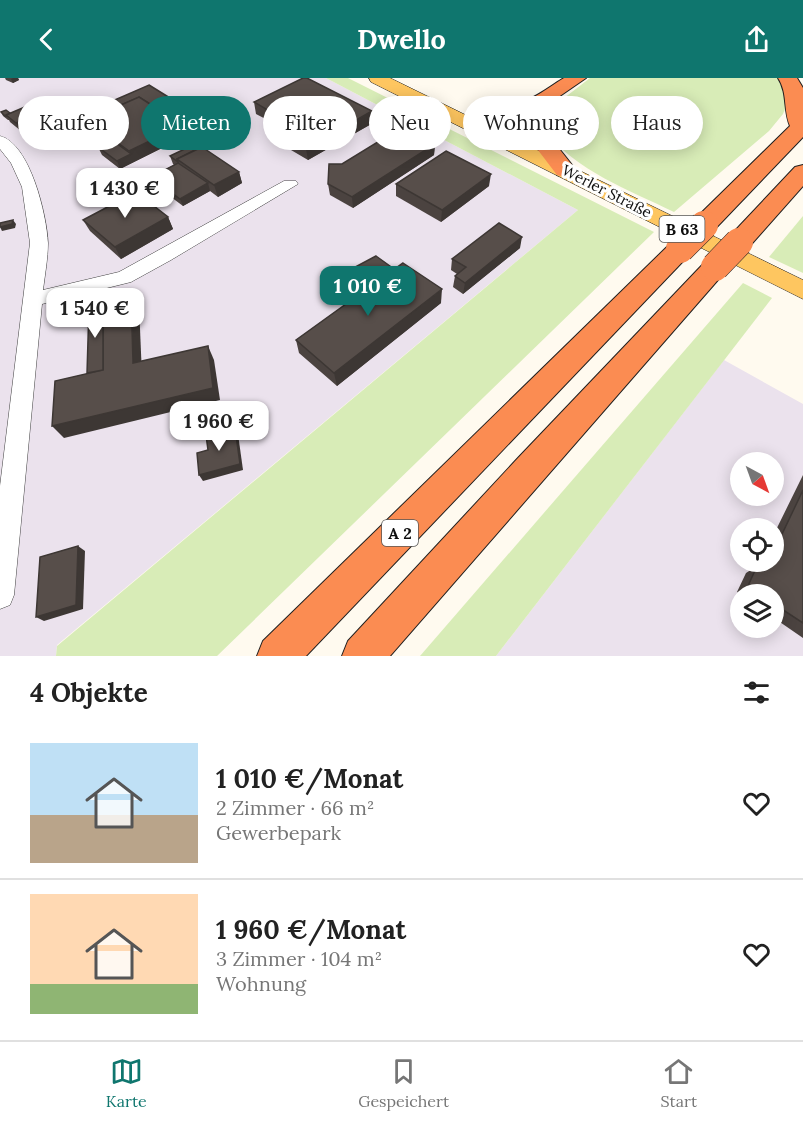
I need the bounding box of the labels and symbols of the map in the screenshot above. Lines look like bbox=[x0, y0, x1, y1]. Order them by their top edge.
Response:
street label: Werler Straße bbox=[559, 160, 655, 222]
pin: 1 430 € bbox=[70, 168, 180, 219]
road number: B 63 bbox=[660, 216, 704, 242]
pin: 1 010 € bbox=[313, 266, 423, 317]
pin: 1 540 € bbox=[40, 288, 150, 339]
pin: 1 960 € bbox=[164, 401, 274, 452]
north arrow bbox=[730, 452, 784, 506]
road number: A 2 bbox=[382, 520, 418, 546]

